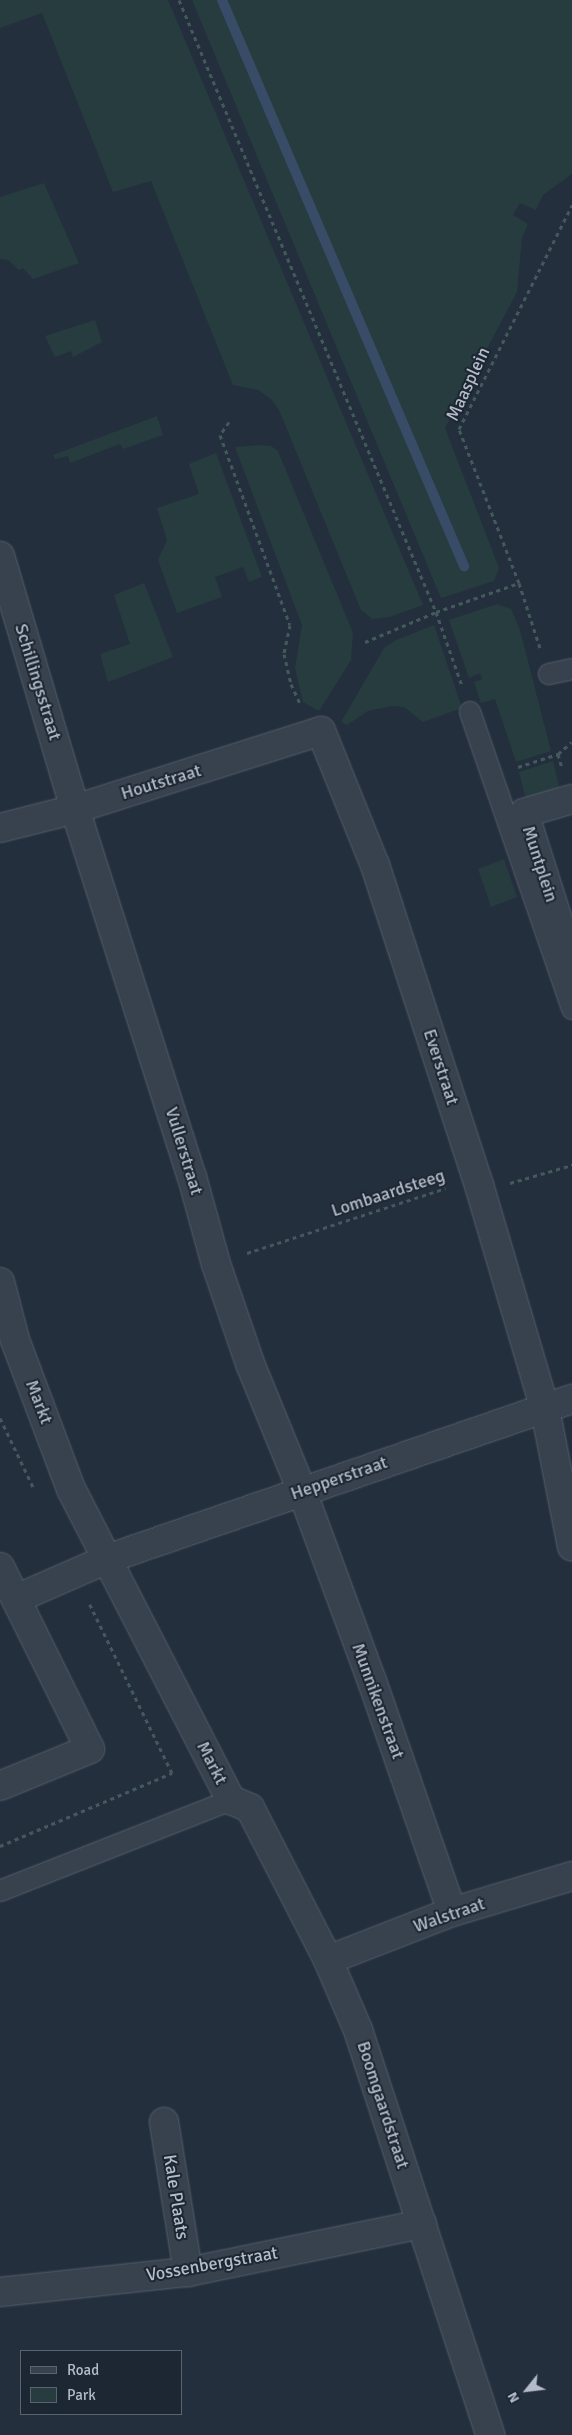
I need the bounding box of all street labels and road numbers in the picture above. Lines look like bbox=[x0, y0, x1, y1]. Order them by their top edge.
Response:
street label: Maasplein bbox=[442, 344, 494, 424]
street label: Schillingsstraat bbox=[10, 621, 66, 743]
street label: Houtstraat bbox=[118, 760, 204, 804]
street label: Muntplein bbox=[518, 823, 562, 905]
street label: Everstraat bbox=[419, 1026, 463, 1108]
street label: Vullerstraat bbox=[160, 1105, 208, 1197]
street label: Lombaardsteeg bbox=[329, 1165, 447, 1221]
street label: Markt bbox=[21, 1377, 57, 1427]
street label: Hepperstraat bbox=[288, 1451, 390, 1505]
street label: Munnikenstraat bbox=[347, 1640, 409, 1762]
street label: Markt bbox=[192, 1738, 232, 1788]
street label: Walstraat bbox=[410, 1893, 488, 1937]
street label: Boomgaardstraat bbox=[352, 2039, 414, 2171]
street label: Kale Plaats bbox=[159, 2153, 193, 2241]
street label: Vossenbergstraat bbox=[145, 2242, 279, 2286]

